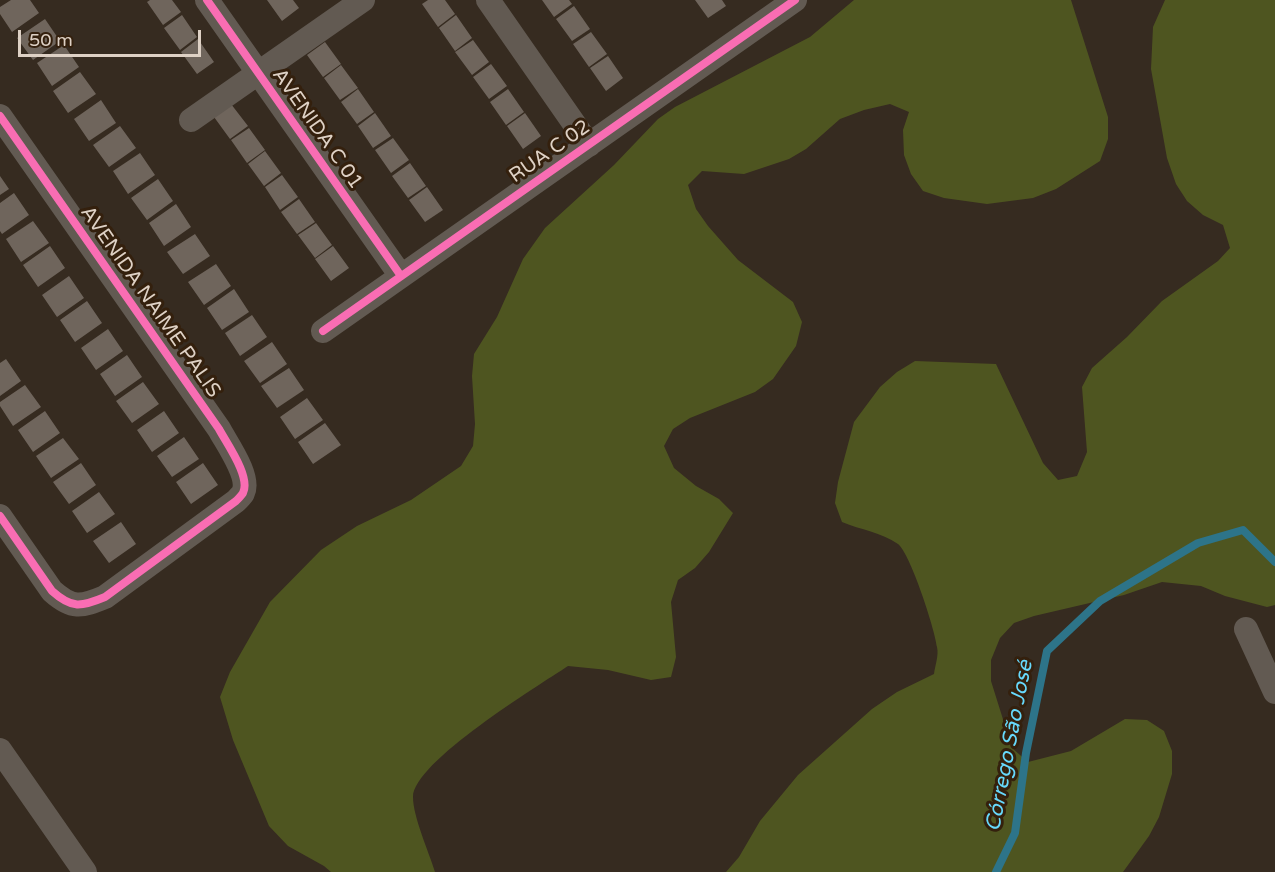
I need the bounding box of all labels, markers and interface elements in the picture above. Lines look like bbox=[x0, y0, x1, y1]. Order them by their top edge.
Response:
scale bar bbox=[21, 18, 204, 56]
text: 50 m bbox=[29, 29, 73, 51]
street label: AVENIDA C 01 bbox=[267, 64, 367, 194]
street label: RUA C 02 bbox=[505, 115, 595, 189]
street label: AVENIDA NAIME PALIS bbox=[75, 202, 225, 402]
water label: Córrego São José bbox=[981, 658, 1039, 834]

